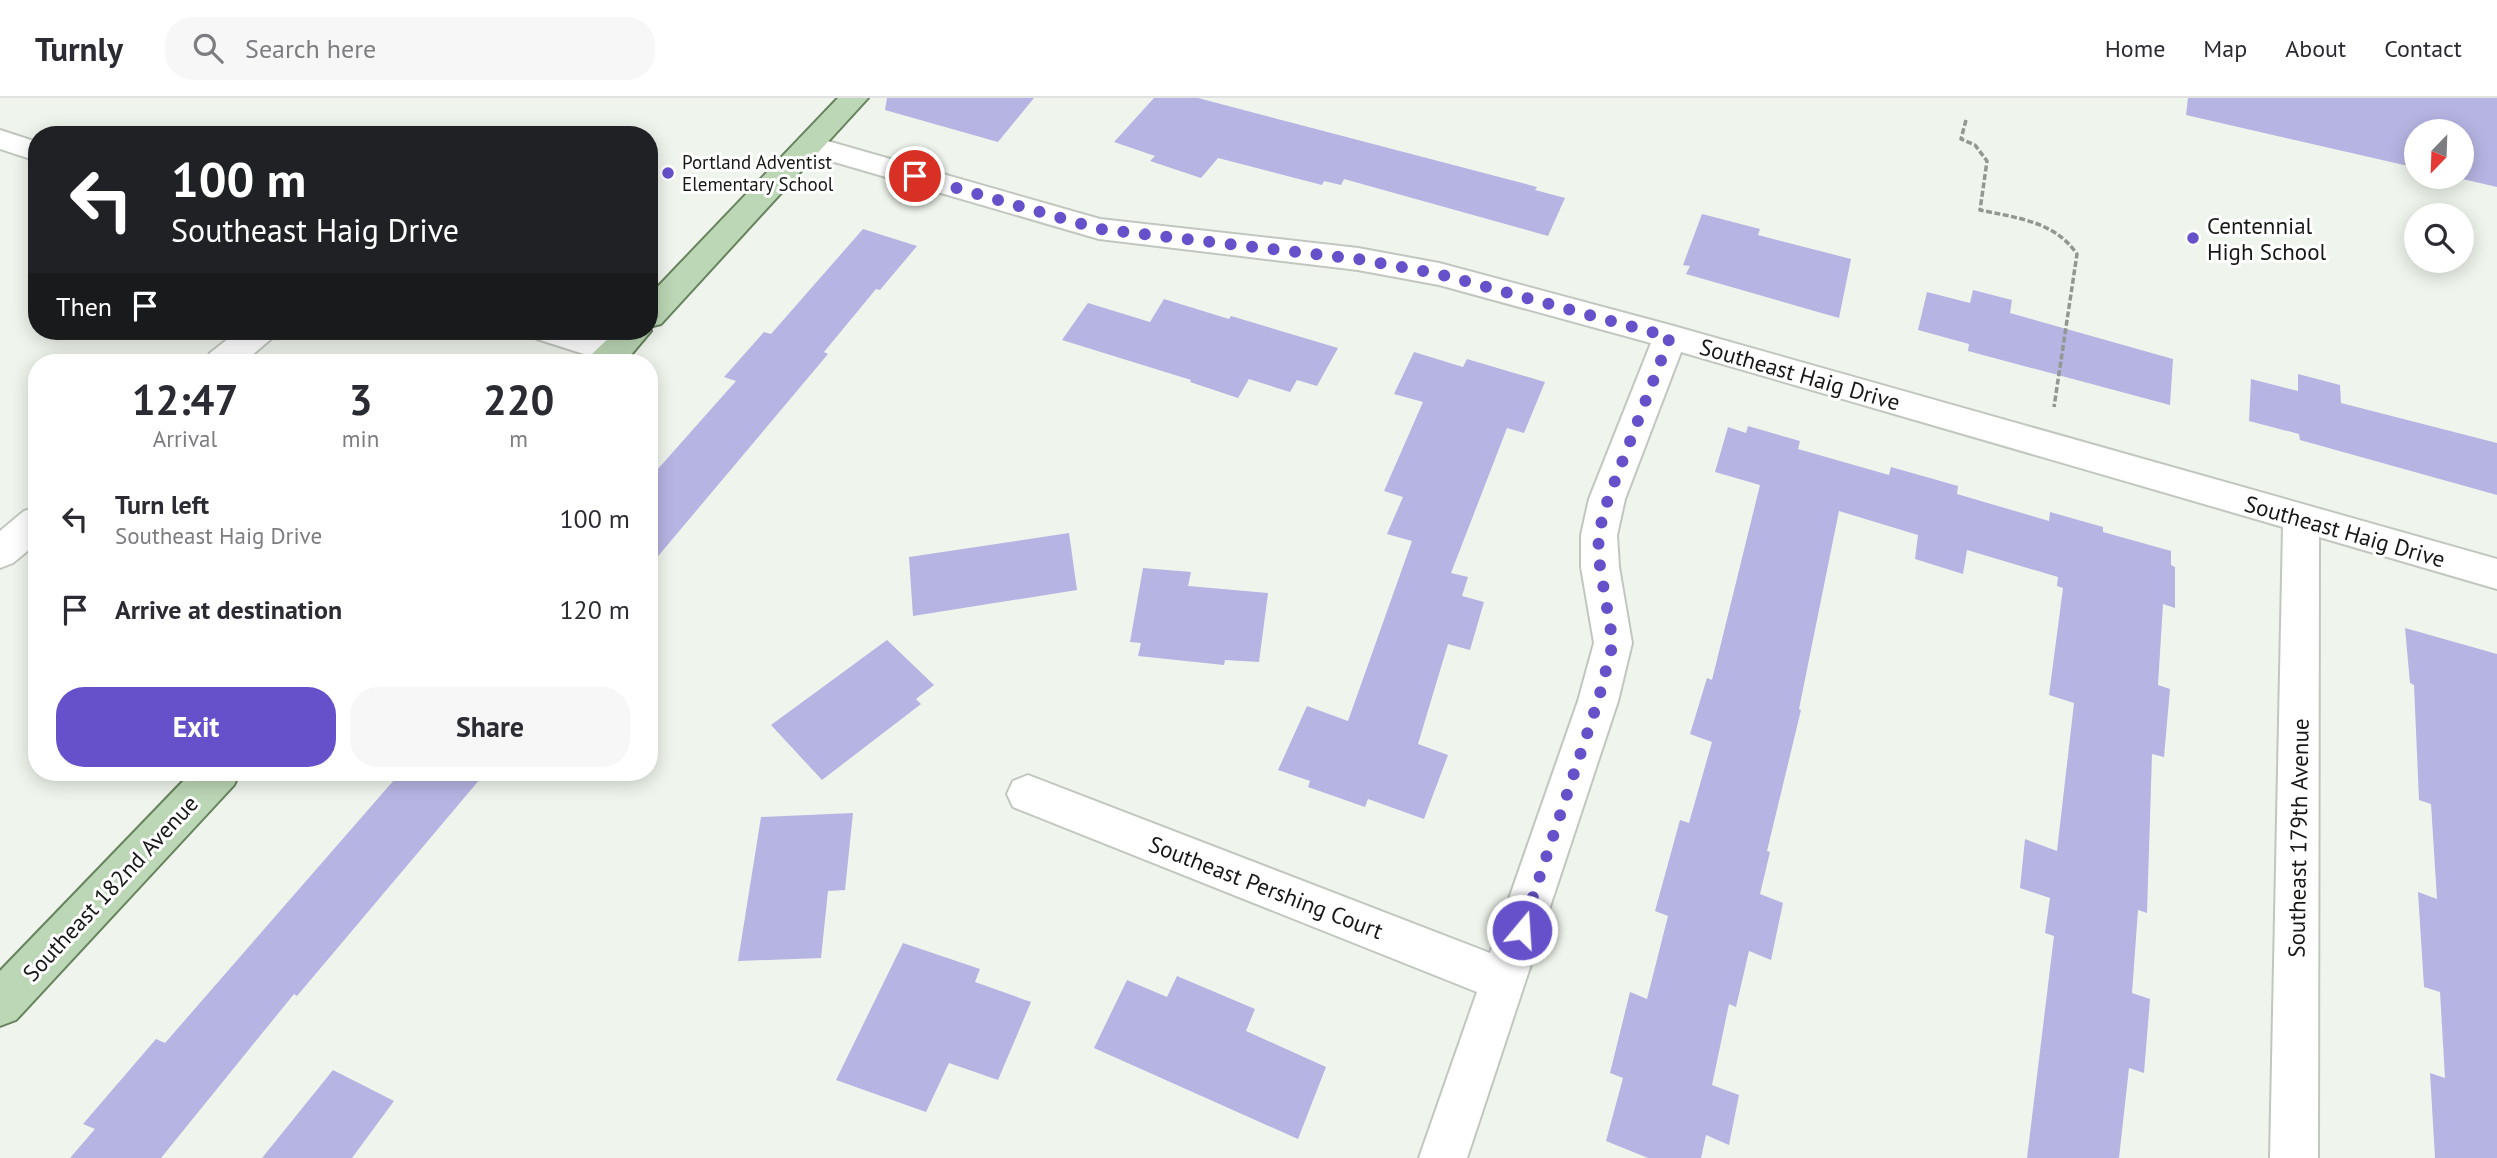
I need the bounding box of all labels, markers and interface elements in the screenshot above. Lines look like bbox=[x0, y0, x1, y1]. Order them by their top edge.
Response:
search box bbox=[165, 17, 655, 80]
text: Turnly bbox=[35, 27, 123, 70]
icon: search bbox=[189, 29, 227, 67]
text: Search here bbox=[245, 32, 376, 65]
text: Home bbox=[2105, 33, 2165, 64]
text: Map bbox=[2203, 33, 2247, 64]
text: About bbox=[2285, 33, 2346, 64]
text: Contact bbox=[2384, 33, 2462, 64]
north arrow bbox=[2404, 119, 2474, 189]
map controls bbox=[2404, 119, 2474, 273]
pin bbox=[885, 146, 945, 206]
text: 100 m bbox=[171, 147, 306, 211]
place label: Portland Adventist Elementary School bbox=[682, 150, 834, 196]
icon: left bbox=[56, 154, 147, 245]
icon: arrive bbox=[896, 157, 934, 195]
marker: Portland Adventist Elementary School bbox=[660, 165, 676, 181]
button: search bbox=[2404, 203, 2474, 273]
text: Southeast Haig Drive bbox=[171, 209, 459, 251]
place label: Centennial High School bbox=[2207, 211, 2327, 266]
marker: Centennial High School bbox=[2185, 230, 2201, 246]
icon: arrive bbox=[126, 287, 164, 325]
text: Then bbox=[56, 290, 112, 323]
street label: Southeast Haig Drive bbox=[1696, 332, 1904, 416]
text: 12:47 bbox=[132, 372, 238, 427]
text: 3 bbox=[349, 372, 372, 427]
text: 220 bbox=[483, 372, 554, 427]
text: Arrival bbox=[153, 424, 217, 453]
text: min bbox=[342, 424, 379, 453]
text: m bbox=[509, 424, 528, 453]
text: Turn left bbox=[115, 488, 209, 521]
street label: Southeast Haig Drive bbox=[2241, 489, 2449, 573]
icon: left bbox=[56, 500, 94, 538]
text: 100 m bbox=[559, 502, 630, 535]
text: Southeast Haig Drive bbox=[115, 521, 322, 550]
icon: arrive bbox=[56, 591, 94, 629]
text: Arrive at destination bbox=[115, 593, 342, 626]
text: 120 m bbox=[559, 593, 630, 626]
button: Exit bbox=[56, 687, 336, 767]
button: Share bbox=[350, 687, 630, 767]
street label: Southeast 179th Avenue bbox=[2281, 718, 2315, 958]
street label: Southeast 182nd Avenue bbox=[16, 789, 204, 987]
street label: Southeast Pershing Court bbox=[1145, 829, 1387, 945]
position arrow bbox=[1485, 893, 1559, 967]

